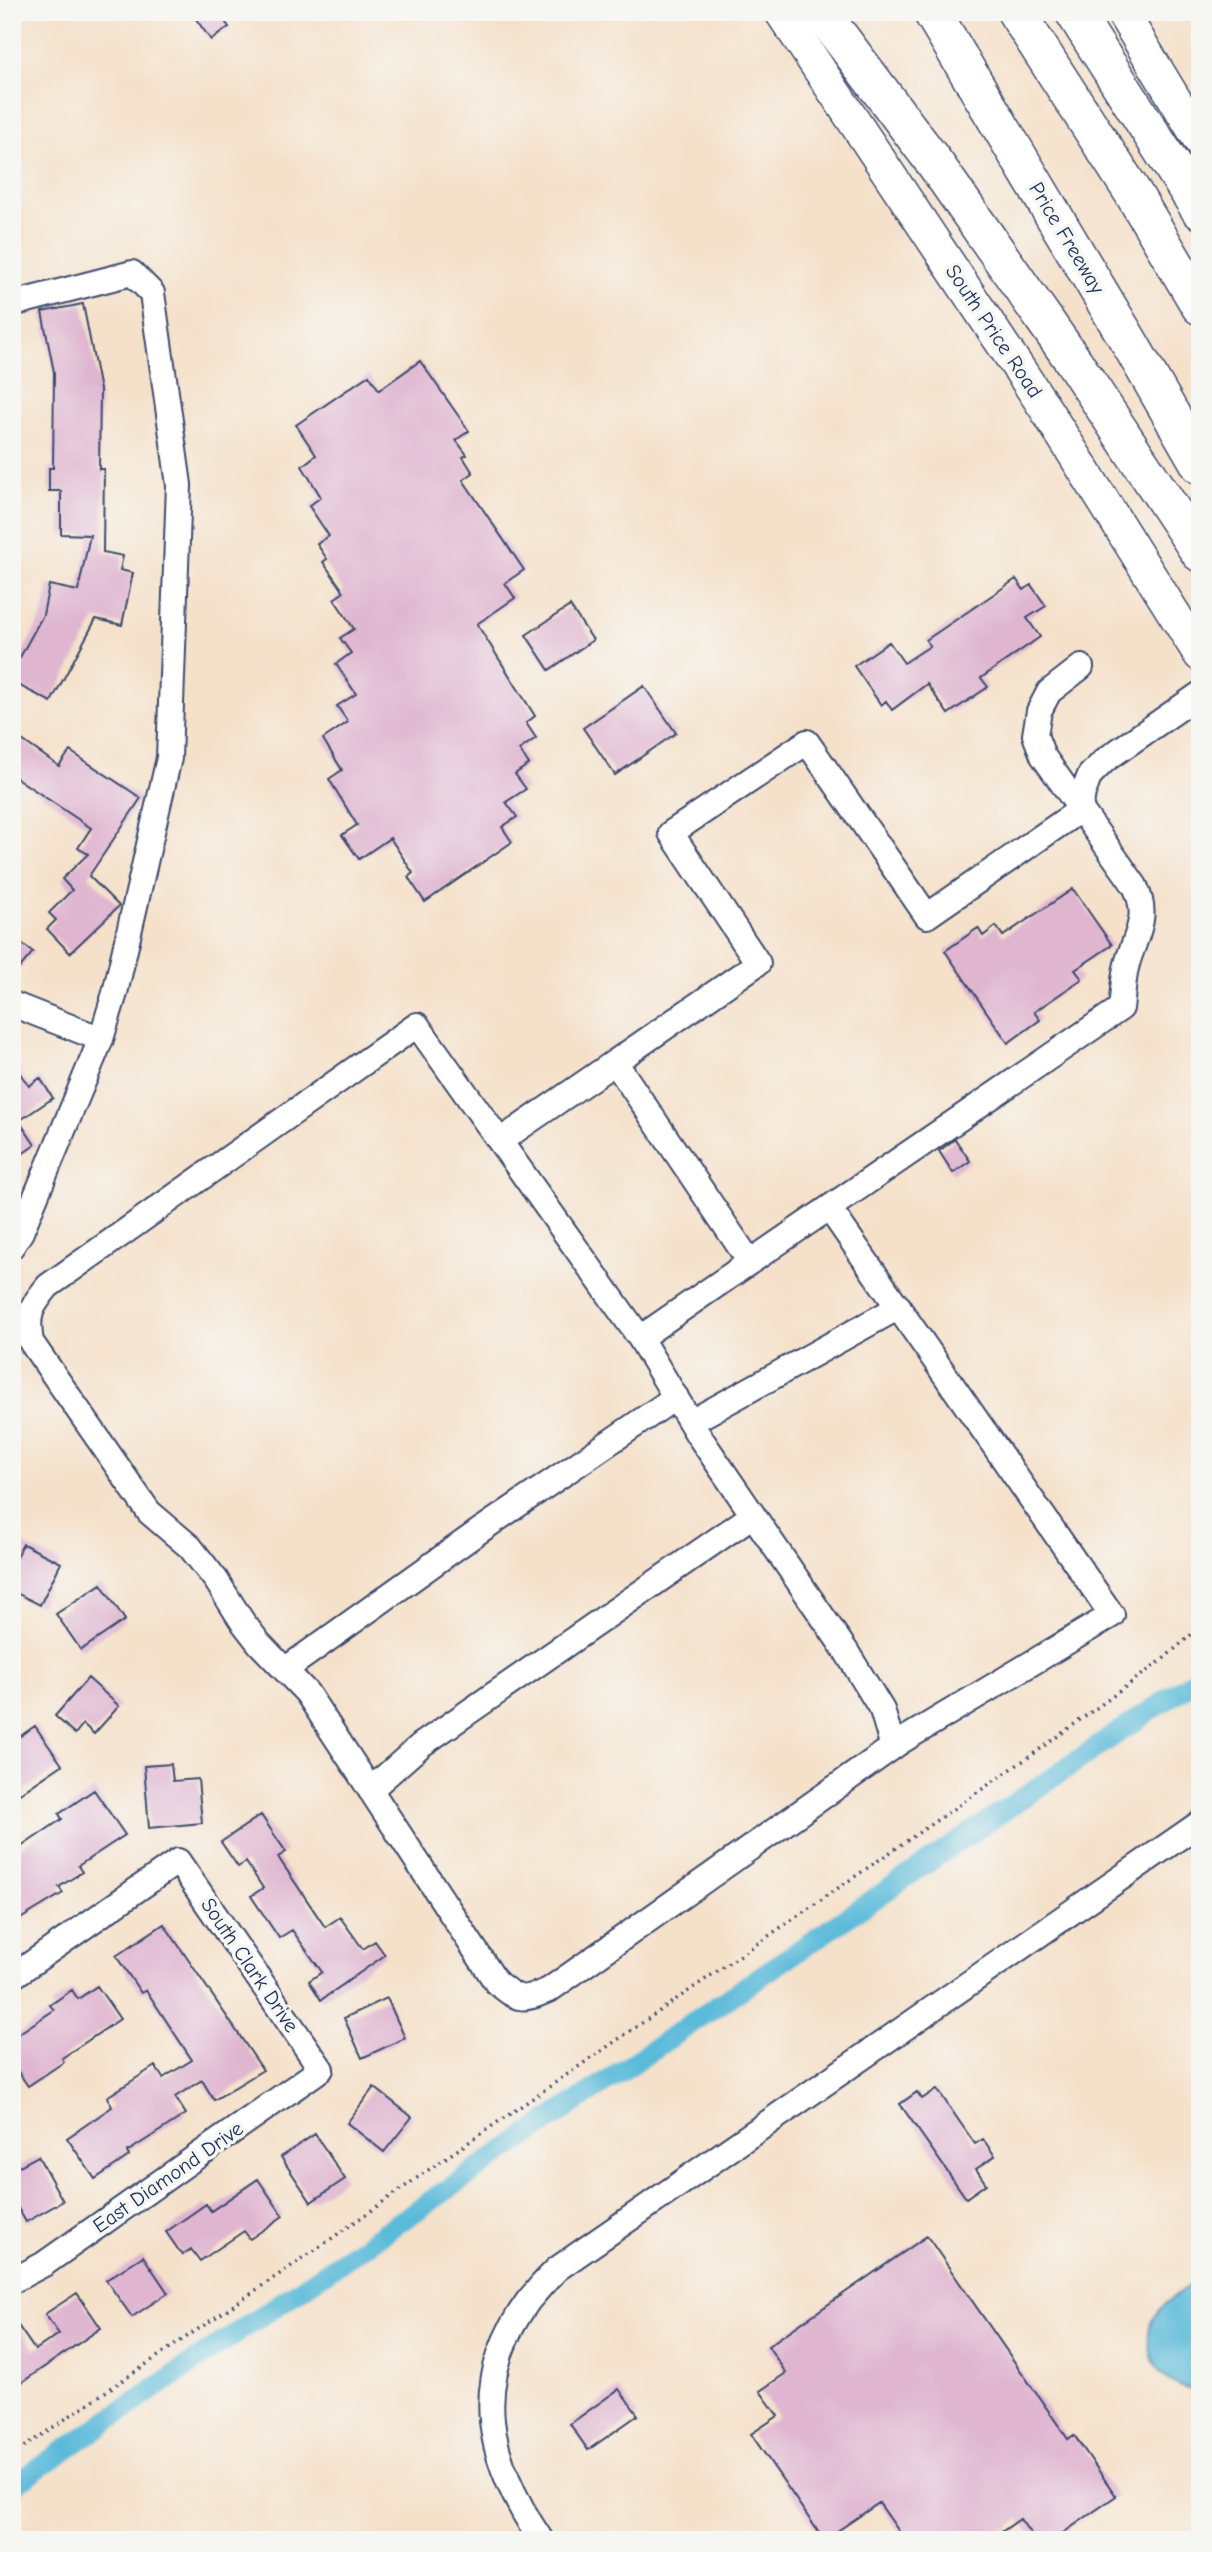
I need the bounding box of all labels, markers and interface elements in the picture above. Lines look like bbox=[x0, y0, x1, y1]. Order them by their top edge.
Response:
street label: Price Freeway bbox=[1024, 178, 1110, 299]
street label: South Price Road bbox=[941, 260, 1047, 402]
street label: South Clark Drive bbox=[196, 1893, 304, 2037]
street label: East Diamond Drive bbox=[88, 2116, 248, 2238]

